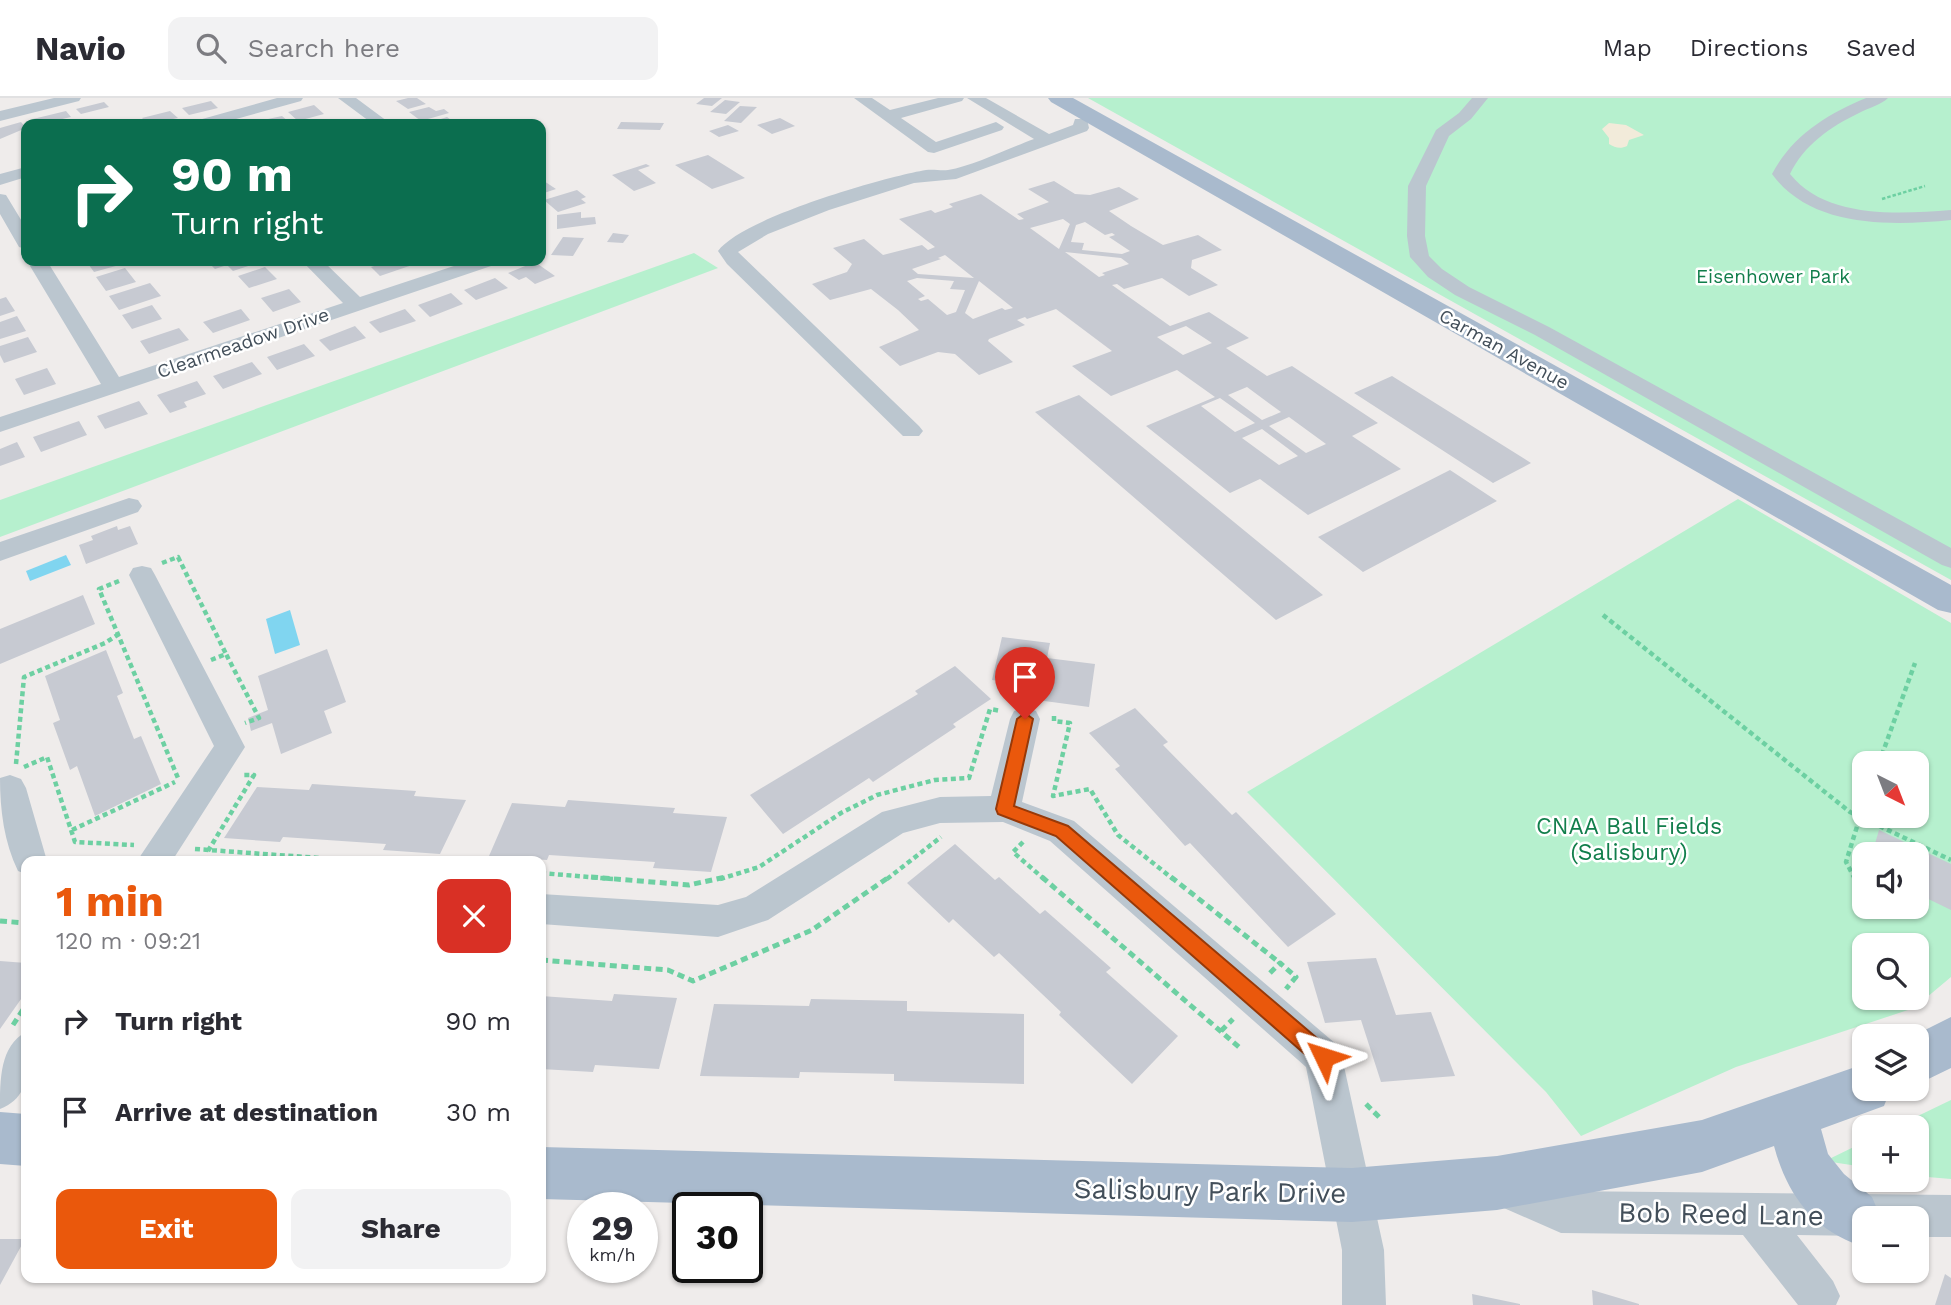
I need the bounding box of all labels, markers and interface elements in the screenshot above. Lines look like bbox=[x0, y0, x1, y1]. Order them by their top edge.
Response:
search box bbox=[168, 17, 658, 80]
text: Navio bbox=[35, 29, 126, 68]
icon: search bbox=[192, 29, 230, 67]
text: Search here bbox=[248, 33, 400, 63]
text: Map bbox=[1603, 34, 1652, 62]
text: Directions bbox=[1690, 34, 1808, 62]
text: Saved bbox=[1846, 34, 1916, 62]
text: 90 m bbox=[171, 145, 293, 203]
icon: right bbox=[56, 147, 147, 238]
text: Turn right bbox=[171, 204, 323, 242]
park label: Eisenhower Park bbox=[1696, 265, 1850, 288]
street label: Clearmeadow Drive bbox=[154, 303, 332, 383]
street label: Carman Avenue bbox=[1435, 304, 1573, 394]
pin bbox=[995, 647, 1055, 719]
icon: arrive bbox=[1006, 658, 1044, 696]
north arrow bbox=[1852, 751, 1928, 828]
map controls bbox=[1852, 751, 1929, 1283]
park label: CNAA Ball Fields (Salisbury) bbox=[1536, 813, 1722, 866]
button: sound bbox=[1852, 842, 1929, 919]
text: 1 min bbox=[56, 877, 164, 926]
button: close bbox=[437, 879, 511, 953]
text: 120 m · 09:21 bbox=[56, 928, 201, 955]
button: search bbox=[1852, 933, 1929, 1010]
icon: right bbox=[56, 1002, 94, 1040]
text: Turn right bbox=[115, 1006, 242, 1036]
text: 90 m bbox=[445, 1006, 511, 1036]
position arrow bbox=[1287, 1020, 1361, 1094]
button: layers bbox=[1852, 1024, 1929, 1101]
icon: arrive bbox=[56, 1093, 94, 1131]
text: Arrive at destination bbox=[115, 1097, 378, 1127]
text: 30 m bbox=[446, 1097, 511, 1127]
button: + bbox=[1852, 1115, 1929, 1192]
street label: Salisbury Park Drive bbox=[1073, 1172, 1347, 1210]
button: Exit bbox=[56, 1189, 277, 1269]
button: Share bbox=[291, 1189, 511, 1269]
speed limit sign: 30 bbox=[672, 1192, 763, 1283]
street label: Bob Reed Lane bbox=[1618, 1196, 1824, 1232]
button: − bbox=[1852, 1206, 1929, 1283]
text: 29 bbox=[591, 1207, 634, 1249]
text: km/h bbox=[589, 1244, 636, 1265]

